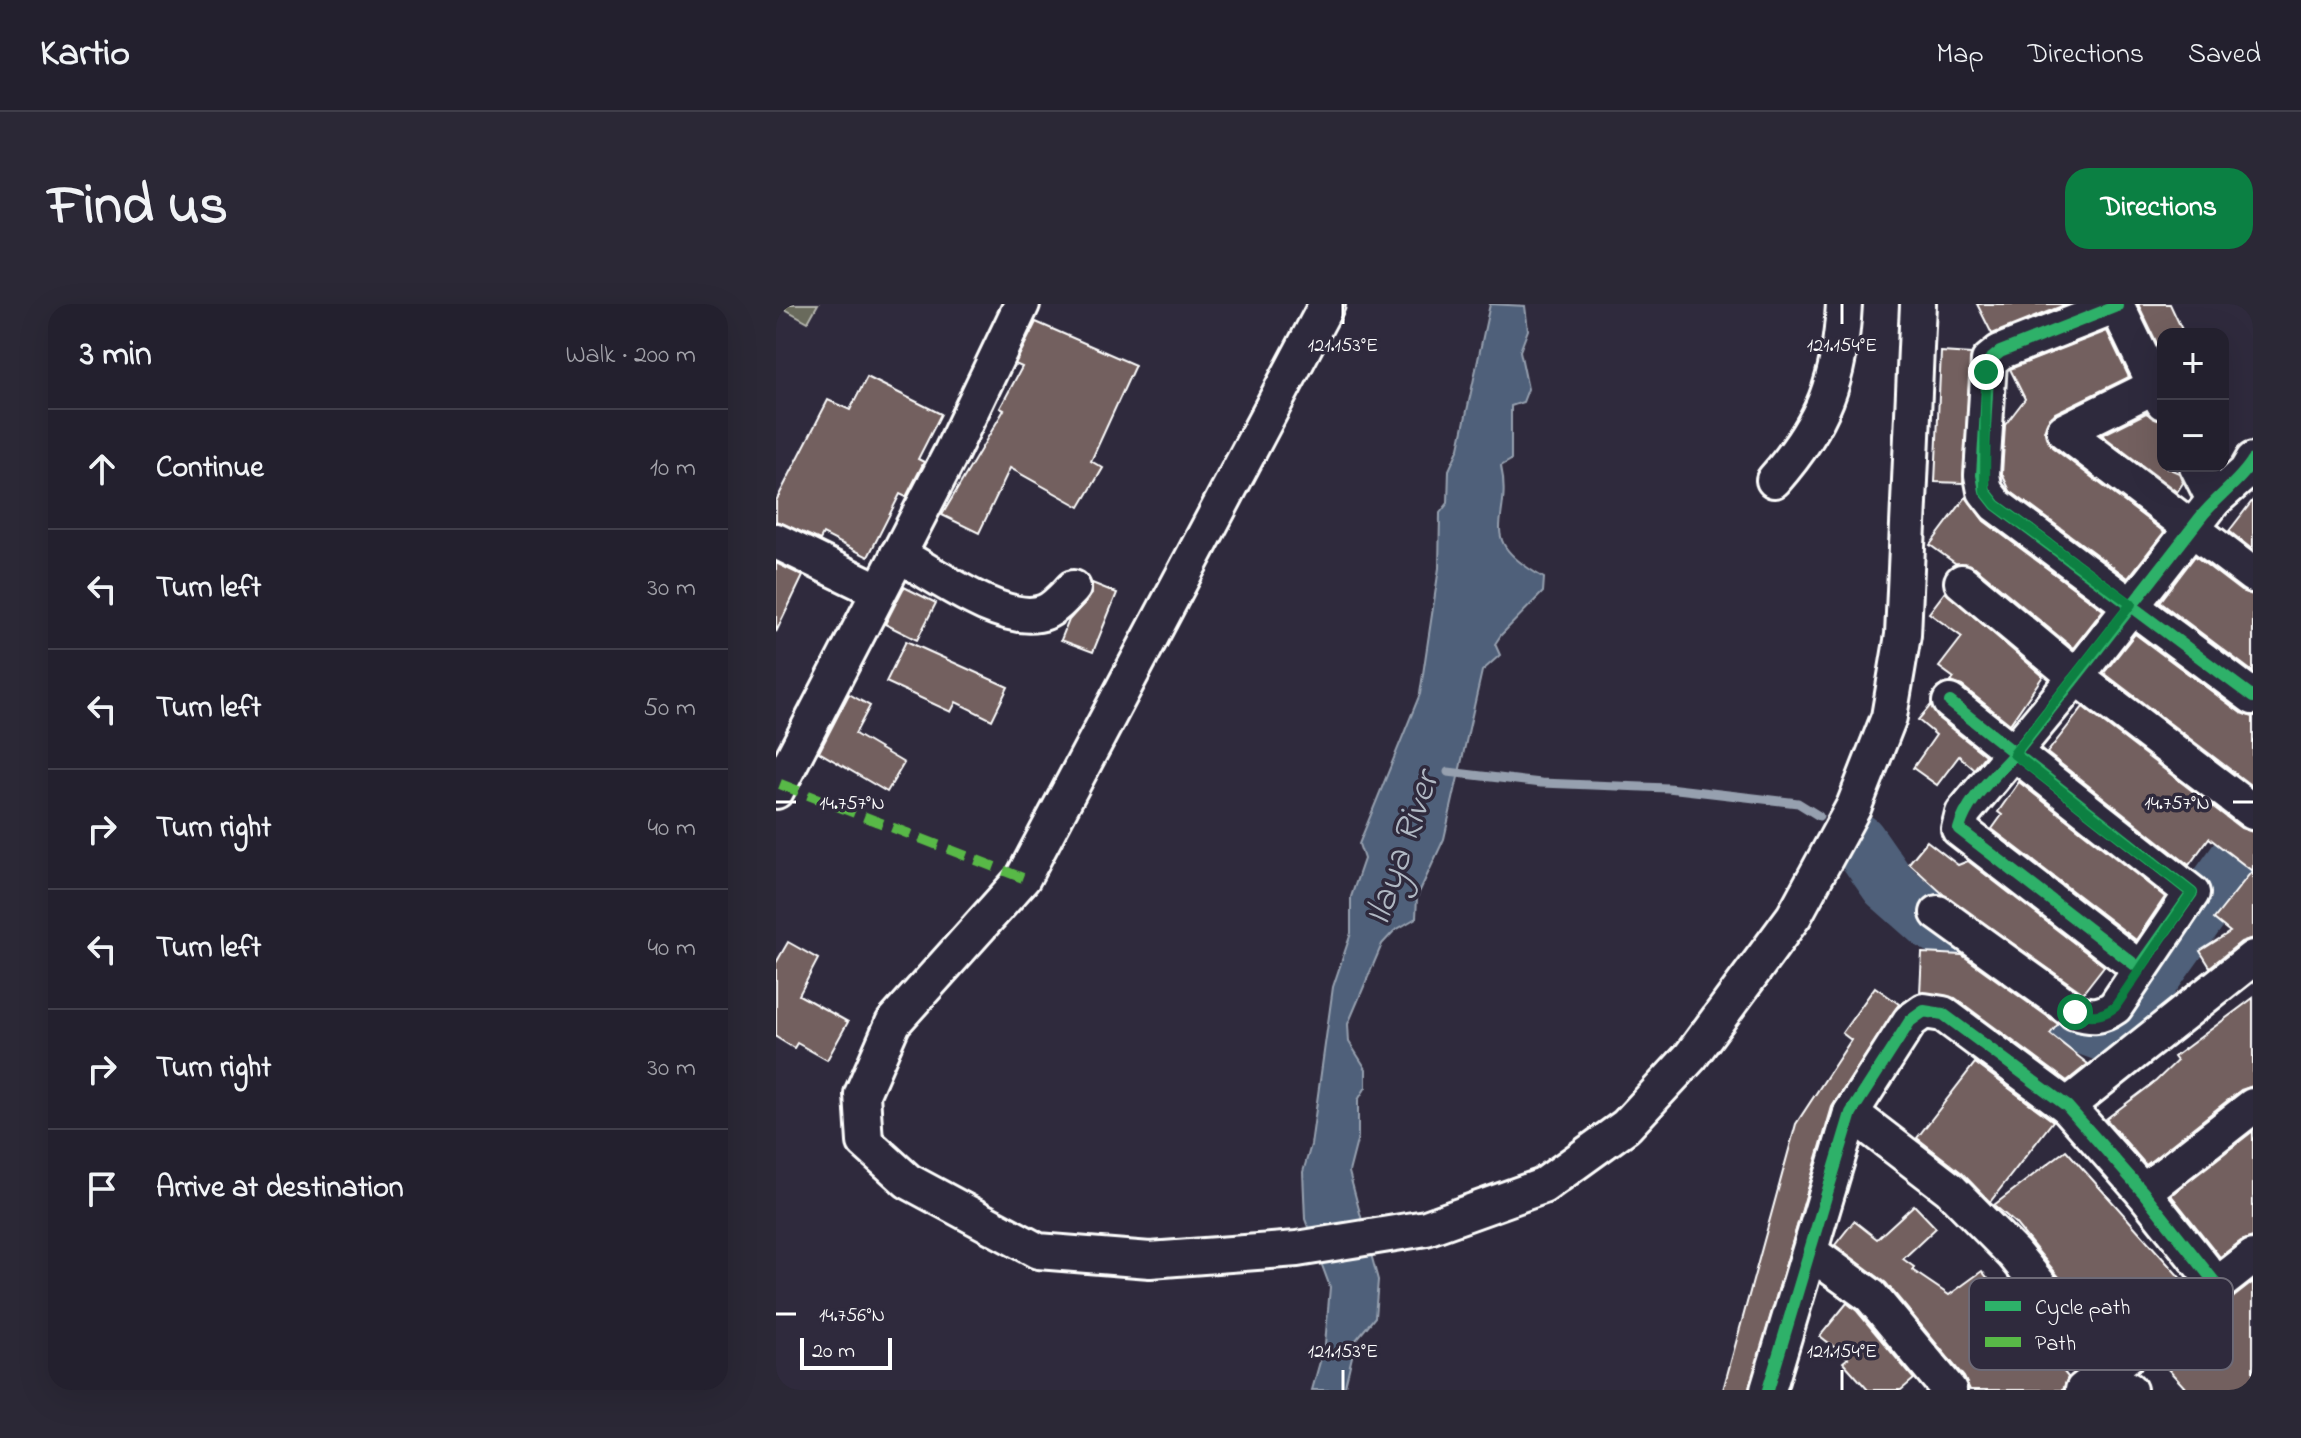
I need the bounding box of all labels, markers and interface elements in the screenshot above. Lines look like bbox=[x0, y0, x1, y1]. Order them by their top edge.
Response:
text: Kartio bbox=[40, 27, 130, 83]
text: Map bbox=[1936, 35, 1984, 76]
text: Directions bbox=[2028, 35, 2144, 76]
text: Saved bbox=[2188, 35, 2261, 76]
text: Find us bbox=[48, 168, 228, 249]
button: Directions bbox=[2065, 168, 2253, 249]
map controls bbox=[2157, 328, 2229, 472]
button: + bbox=[2157, 328, 2229, 400]
text: 3 min bbox=[80, 331, 152, 381]
text: 121.153°E bbox=[1308, 332, 1378, 361]
text: 121.154°E bbox=[1807, 332, 1877, 361]
text: Walk · 200 m bbox=[565, 337, 696, 375]
route end bbox=[1968, 354, 2004, 390]
button: − bbox=[2157, 400, 2229, 472]
icon: ahead bbox=[80, 447, 124, 491]
text: Continue bbox=[156, 447, 264, 491]
text: 10 m bbox=[650, 450, 696, 488]
icon: left bbox=[80, 567, 124, 611]
text: Turn left bbox=[156, 567, 261, 611]
text: 30 m bbox=[647, 570, 696, 608]
icon: left bbox=[80, 687, 124, 731]
text: Turn left bbox=[156, 687, 261, 731]
text: 50 m bbox=[643, 690, 696, 728]
water label: Ilaya River bbox=[1351, 761, 1458, 934]
text: 14.757°N bbox=[819, 790, 885, 819]
text: 14.757°N bbox=[2144, 790, 2210, 819]
icon: right bbox=[80, 807, 124, 851]
text: Turn right bbox=[156, 807, 271, 851]
text: 40 m bbox=[647, 810, 696, 848]
icon: left bbox=[80, 927, 124, 971]
text: Turn left bbox=[156, 927, 261, 971]
text: 40 m bbox=[647, 930, 696, 968]
route start bbox=[2057, 994, 2093, 1030]
icon: right bbox=[80, 1047, 124, 1091]
text: Turn right bbox=[156, 1047, 271, 1091]
text: 30 m bbox=[647, 1050, 696, 1088]
icon: arrive bbox=[80, 1167, 124, 1211]
text: Arrive at destination bbox=[156, 1167, 404, 1211]
legend bbox=[1969, 1278, 2233, 1370]
text: Cycle path bbox=[2035, 1293, 2130, 1326]
text: 14.756°N bbox=[819, 1302, 885, 1331]
text: Path bbox=[2035, 1329, 2076, 1361]
scale bar bbox=[800, 1334, 892, 1370]
text: 20 m bbox=[812, 1336, 855, 1368]
text: 121.153°E bbox=[1308, 1338, 1378, 1367]
text: 121.154°E bbox=[1807, 1338, 1877, 1367]

